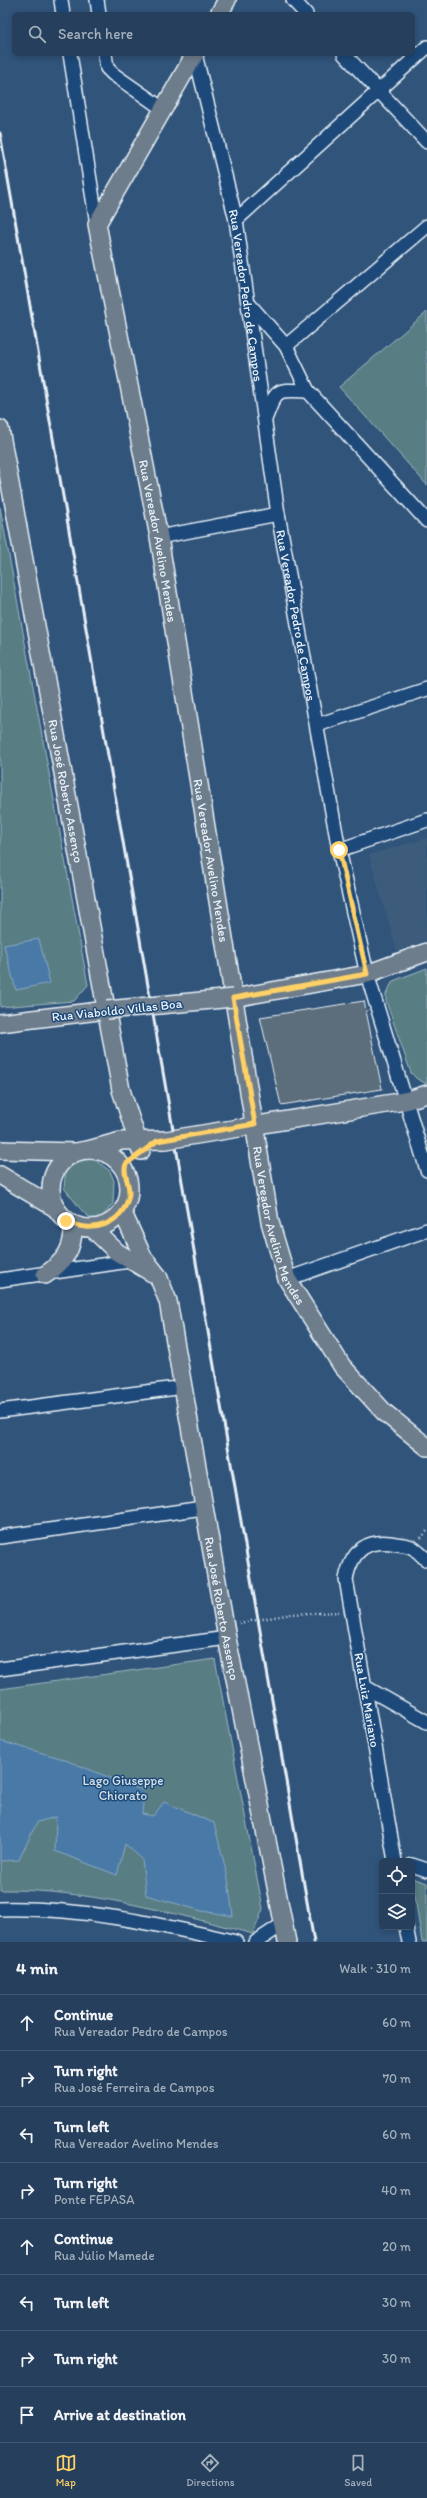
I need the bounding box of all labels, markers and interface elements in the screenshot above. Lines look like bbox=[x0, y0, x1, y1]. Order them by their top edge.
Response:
search box bbox=[12, 12, 415, 56]
icon: search bbox=[26, 23, 48, 45]
text: Search here bbox=[58, 25, 133, 43]
street label: Rua Vereador Pedro de Campos bbox=[226, 208, 266, 383]
street label: Rua Vereador Avelino Mendes bbox=[136, 458, 180, 623]
street label: Rua Vereador Pedro de Campos bbox=[273, 528, 319, 702]
street label: Rua José Roberto Assenço bbox=[46, 718, 87, 864]
street label: Rua Vereador Avelino Mendes bbox=[191, 778, 232, 943]
route start bbox=[330, 841, 348, 859]
street label: Rua Viaboldo Villas Boa bbox=[51, 996, 183, 1024]
street label: Rua Vereador Avelino Mendes bbox=[250, 1145, 309, 1307]
route end bbox=[57, 1212, 75, 1230]
street label: Rua José Roberto Assenço bbox=[202, 1536, 243, 1682]
street label: Rua Luiz Mariano bbox=[351, 1651, 383, 1749]
park label: Lago Giuseppe Chiorato bbox=[83, 1773, 163, 1803]
map controls bbox=[379, 1858, 415, 1930]
button: locate bbox=[379, 1858, 415, 1894]
button: layers bbox=[379, 1894, 415, 1930]
text: 4 min bbox=[16, 1958, 58, 1978]
text: Walk · 310 m bbox=[339, 1961, 411, 1976]
text: Continue bbox=[54, 2006, 113, 2024]
icon: ahead bbox=[16, 2012, 38, 2034]
text: 60 m bbox=[382, 2015, 411, 2030]
text: Rua Vereador Pedro de Campos bbox=[54, 2024, 228, 2039]
text: Turn right bbox=[54, 2062, 118, 2080]
icon: right bbox=[16, 2068, 38, 2090]
text: 70 m bbox=[383, 2071, 411, 2086]
text: Rua José Ferreira de Campos bbox=[54, 2080, 215, 2095]
text: Turn left bbox=[54, 2118, 109, 2136]
icon: left bbox=[16, 2124, 38, 2146]
text: 60 m bbox=[382, 2127, 411, 2142]
text: Rua Vereador Avelino Mendes bbox=[54, 2136, 219, 2151]
text: Turn right bbox=[54, 2174, 118, 2192]
icon: right bbox=[16, 2180, 38, 2202]
text: 40 m bbox=[381, 2183, 411, 2198]
text: Ponte FEPASA bbox=[54, 2192, 134, 2207]
text: Continue bbox=[54, 2230, 113, 2248]
icon: ahead bbox=[16, 2236, 38, 2258]
text: 20 m bbox=[382, 2239, 411, 2254]
text: Rua Júlio Mamede bbox=[54, 2248, 155, 2263]
icon: left bbox=[16, 2292, 38, 2314]
text: Turn left bbox=[54, 2294, 109, 2312]
text: 30 m bbox=[382, 2295, 411, 2310]
icon: right bbox=[16, 2348, 38, 2370]
text: Turn right bbox=[54, 2350, 118, 2368]
text: 30 m bbox=[382, 2351, 411, 2366]
icon: arrive bbox=[16, 2404, 38, 2426]
text: Arrive at destination bbox=[54, 2406, 186, 2424]
tab: Map bbox=[55, 2452, 77, 2489]
tab: Directions bbox=[186, 2452, 235, 2489]
tab: Saved bbox=[344, 2452, 372, 2489]

